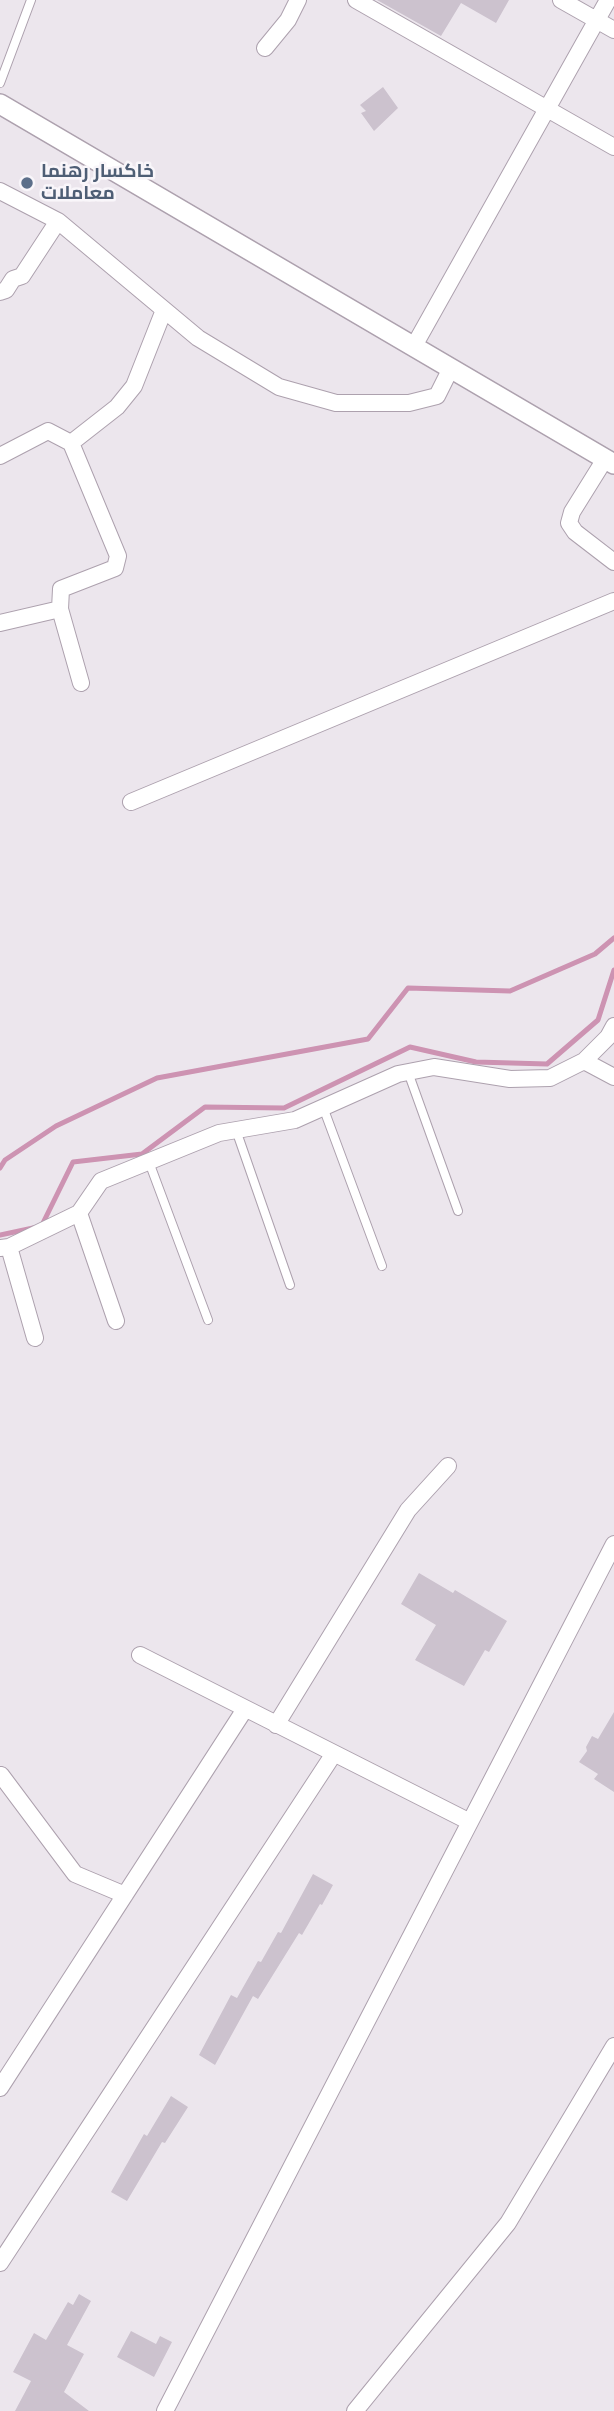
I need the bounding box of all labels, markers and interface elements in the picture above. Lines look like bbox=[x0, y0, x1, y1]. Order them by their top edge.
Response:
place label: خاکسار رهنما معاملات bbox=[41, 161, 154, 205]
marker: خاکسار رهنما معاملات bbox=[19, 175, 35, 191]

